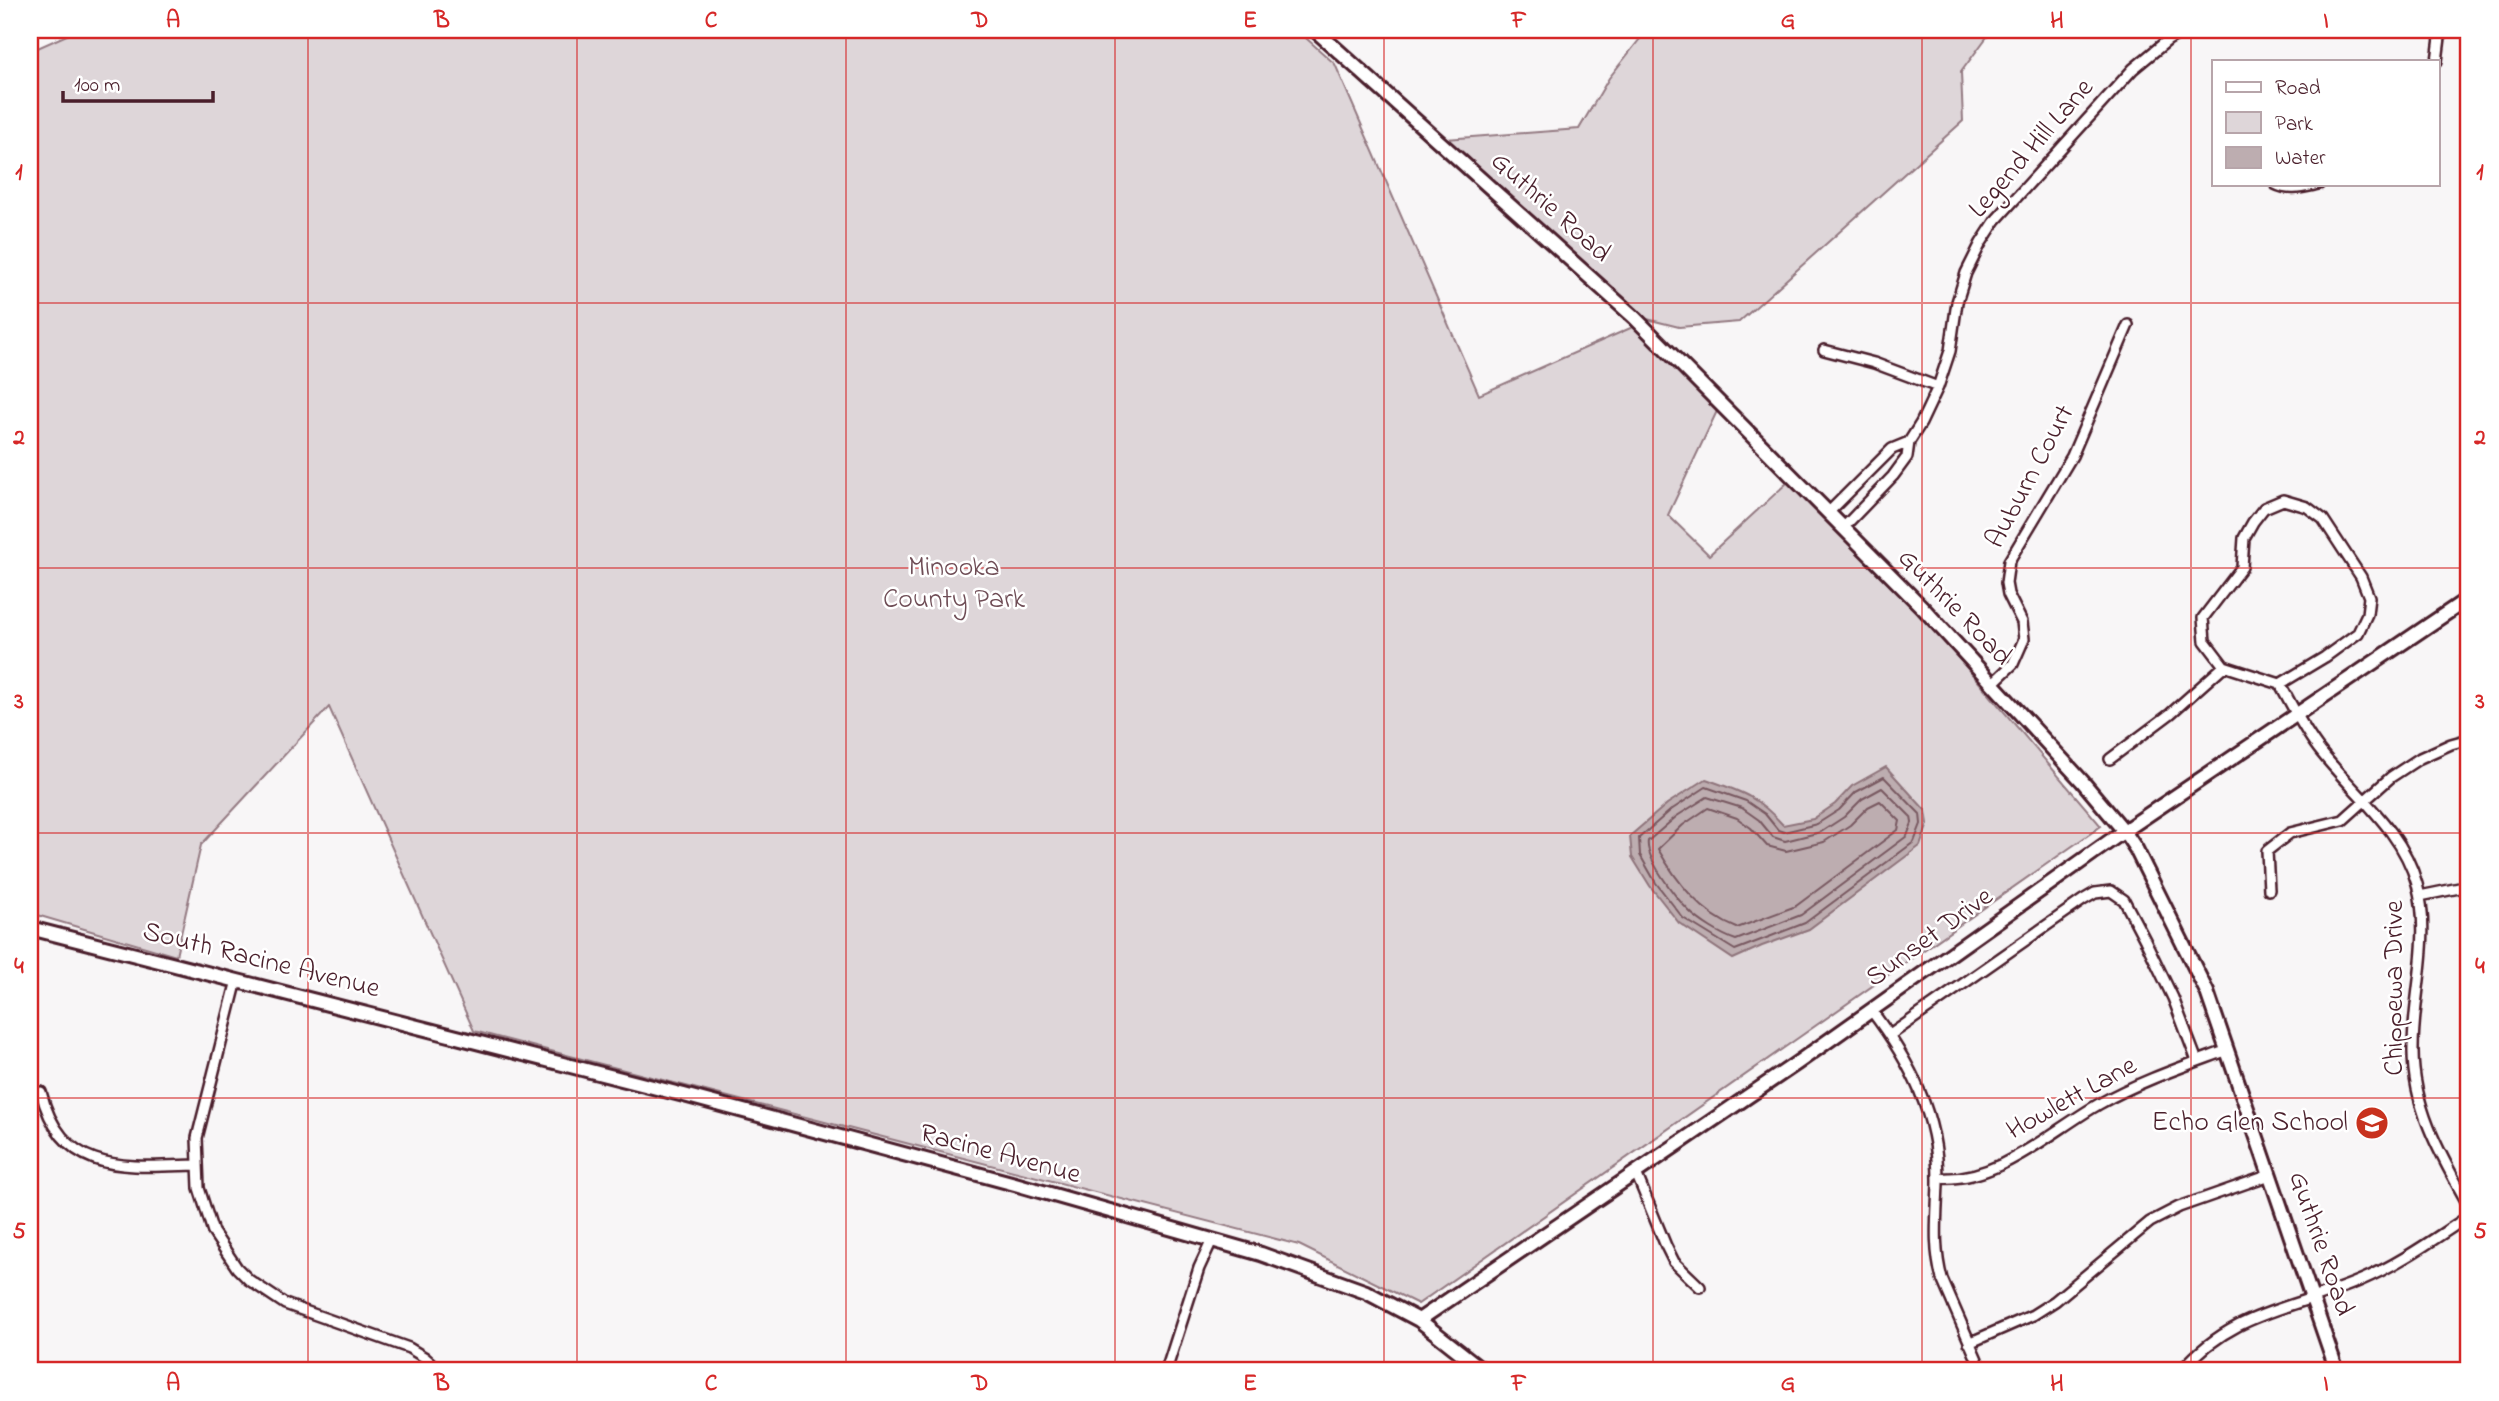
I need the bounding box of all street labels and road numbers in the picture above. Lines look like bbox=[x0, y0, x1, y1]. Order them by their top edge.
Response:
street label: Legend Hill Lane bbox=[1959, 69, 2105, 228]
street label: Guthrie Road bbox=[1480, 142, 1620, 274]
street label: Auburn Court bbox=[1976, 398, 2086, 556]
street label: Guthrie Road bbox=[1887, 540, 2021, 677]
street label: Sunset Drive bbox=[1858, 877, 2003, 998]
street label: Chippewa Drive bbox=[2375, 900, 2416, 1076]
street label: South Racine Avenue bbox=[138, 912, 384, 1010]
street label: Howlett Lane bbox=[1999, 1046, 2145, 1152]
street label: Racine Avenue bbox=[915, 1114, 1085, 1196]
street label: Guthrie Road bbox=[2276, 1166, 2364, 1322]

